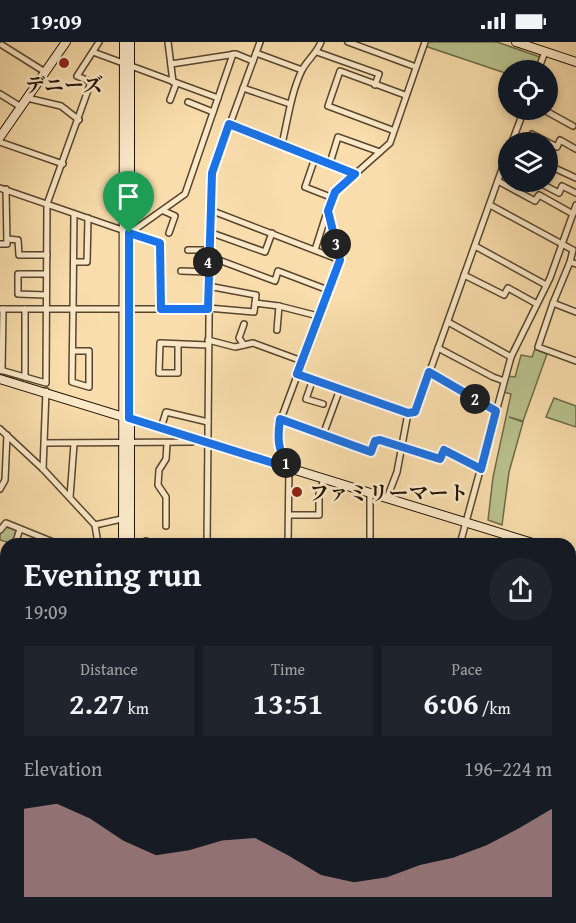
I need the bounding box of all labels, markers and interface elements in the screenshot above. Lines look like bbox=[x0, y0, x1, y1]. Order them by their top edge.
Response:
text: 19:09 bbox=[30, 5, 82, 37]
marker: デニーズ bbox=[57, 56, 71, 70]
map controls bbox=[498, 60, 558, 192]
button: locate bbox=[498, 60, 558, 120]
place label: デニーズ bbox=[25, 70, 103, 99]
button: layers bbox=[498, 132, 558, 192]
pin bbox=[103, 171, 154, 233]
icon: arrive bbox=[112, 180, 145, 213]
pin: 3 bbox=[321, 229, 351, 259]
text: 3 bbox=[332, 232, 340, 256]
pin: 4 bbox=[193, 247, 223, 277]
text: 4 bbox=[204, 250, 212, 274]
pin: 2 bbox=[460, 384, 490, 414]
text: 2 bbox=[471, 387, 479, 411]
pin: 1 bbox=[271, 448, 301, 478]
text: 1 bbox=[282, 451, 290, 475]
place label: ファミリーマート bbox=[309, 478, 469, 507]
marker: ファミリーマート bbox=[290, 485, 304, 499]
text: Evening run bbox=[24, 550, 201, 598]
button: share bbox=[489, 558, 552, 621]
text: 19:09 bbox=[24, 597, 67, 626]
text: Distance bbox=[80, 657, 138, 681]
text: Time bbox=[271, 657, 305, 681]
text: Pace bbox=[452, 657, 482, 681]
text: 2.27 bbox=[69, 681, 124, 725]
text: 13:51 bbox=[253, 681, 323, 725]
text: 6:06 bbox=[423, 681, 478, 725]
text: km bbox=[124, 696, 149, 720]
text: /km bbox=[478, 696, 511, 720]
text: Elevation bbox=[24, 754, 102, 783]
text: 196–224 m bbox=[464, 754, 552, 783]

